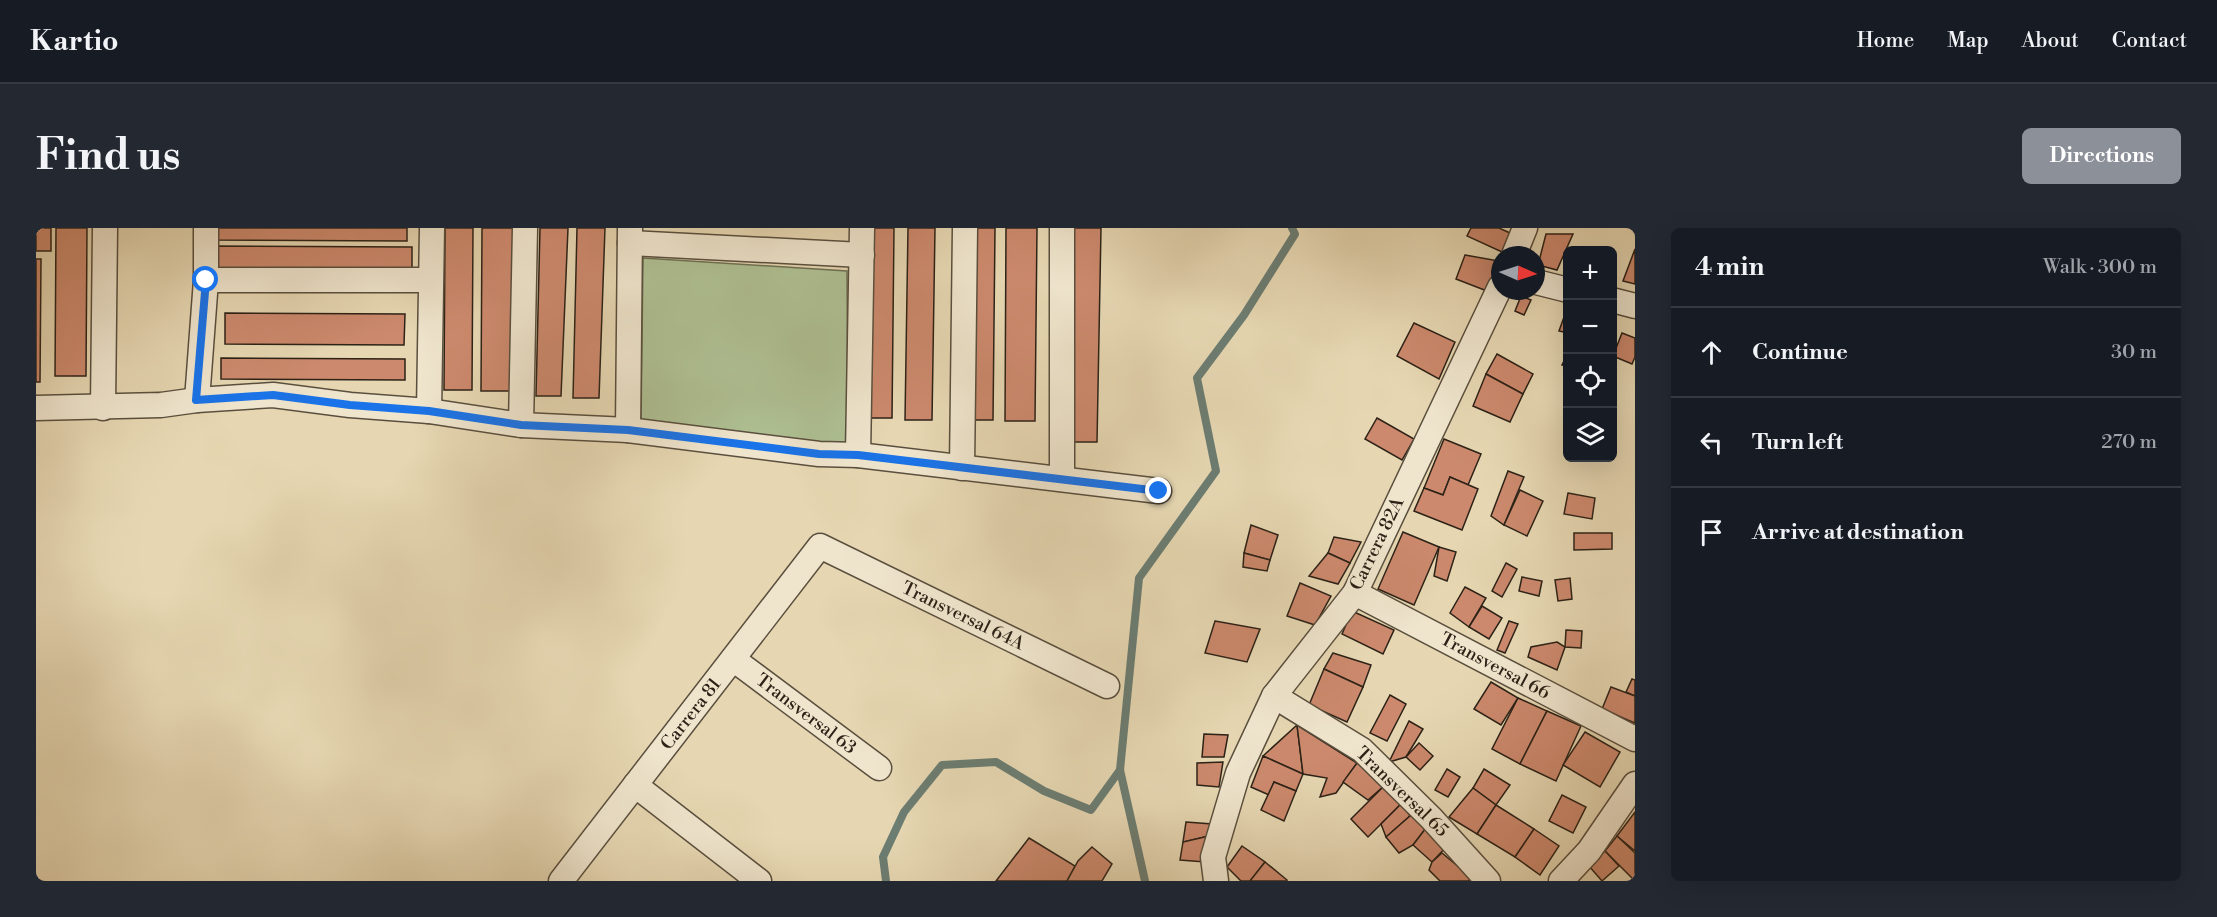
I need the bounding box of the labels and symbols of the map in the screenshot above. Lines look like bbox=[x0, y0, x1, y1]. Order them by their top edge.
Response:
north arrow bbox=[1491, 246, 1545, 300]
route start bbox=[192, 266, 218, 292]
route end bbox=[1145, 477, 1171, 503]
street label: Carrera 82A bbox=[1345, 493, 1410, 594]
street label: Transversal 64A bbox=[898, 576, 1029, 656]
street label: Transversal 66 bbox=[1436, 627, 1554, 705]
street label: Transversal 63 bbox=[751, 669, 861, 759]
street label: Carrera 81 bbox=[656, 673, 726, 755]
street label: Transversal 65 bbox=[1351, 742, 1453, 842]

